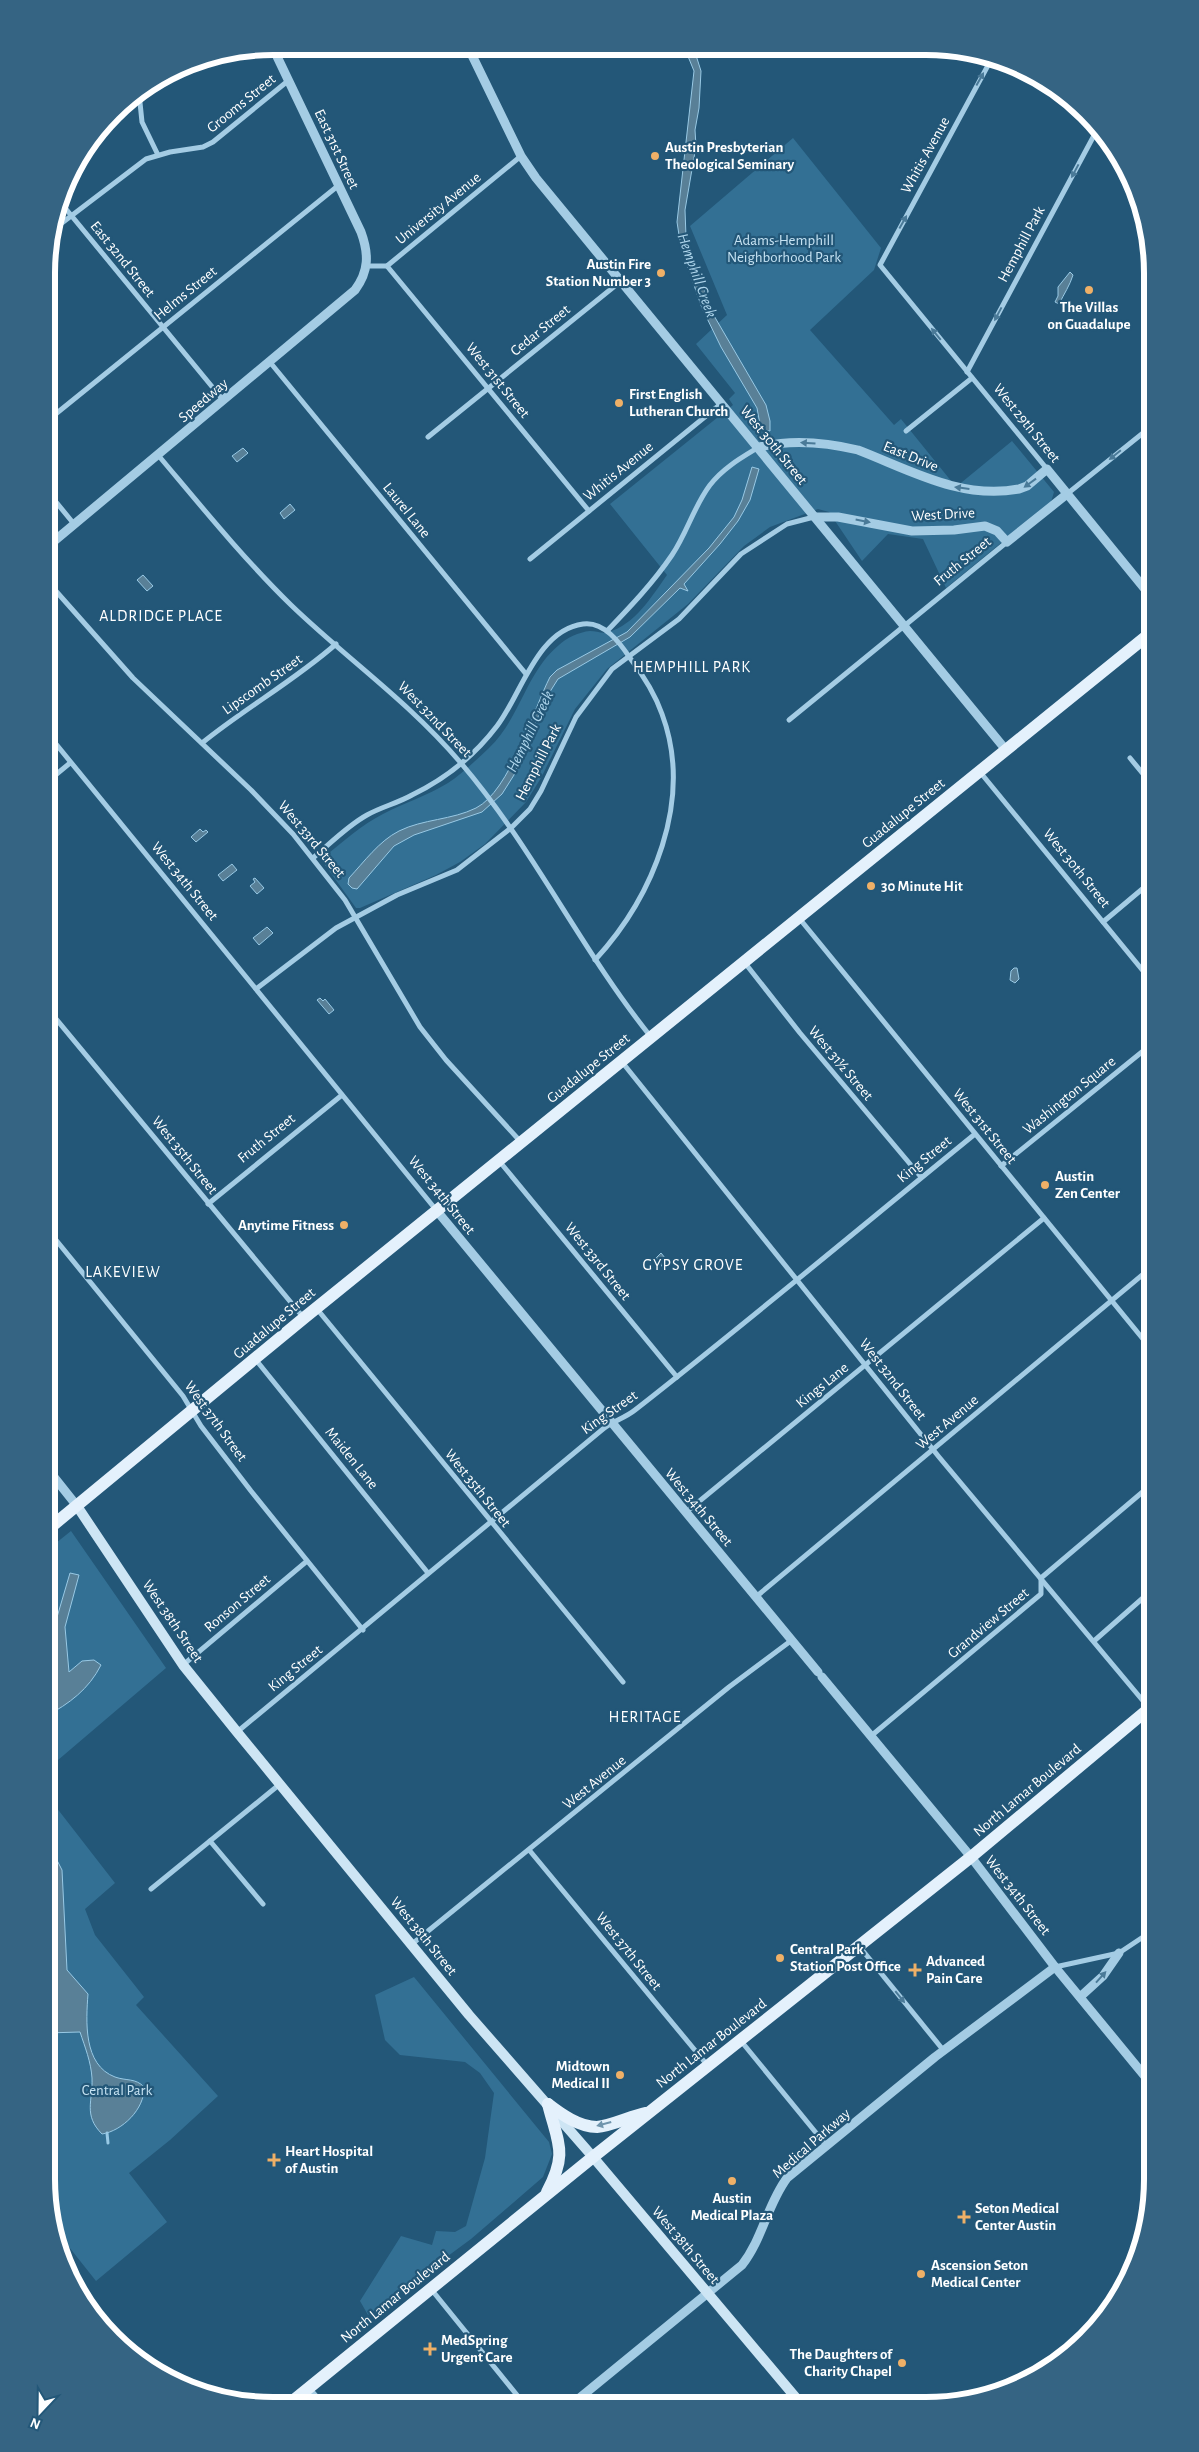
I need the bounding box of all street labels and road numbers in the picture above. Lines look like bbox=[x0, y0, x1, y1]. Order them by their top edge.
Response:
street label: Grooms Street bbox=[204, 71, 279, 135]
street label: East 31st Street bbox=[312, 107, 362, 192]
street label: Whitis Avenue bbox=[898, 114, 953, 196]
street label: University Avenue bbox=[393, 169, 484, 247]
street label: Hemphill Park bbox=[995, 204, 1048, 285]
street label: East 32nd Street bbox=[88, 218, 158, 300]
street label: Helms Street bbox=[151, 264, 220, 323]
street label: Cedar Street bbox=[508, 302, 573, 359]
street label: West 31st Street bbox=[463, 340, 532, 421]
street label: Speedway bbox=[176, 375, 231, 425]
street label: West 29th Street bbox=[990, 381, 1063, 466]
street label: West 30th Street bbox=[737, 403, 810, 488]
street label: Whitis Avenue bbox=[581, 439, 656, 504]
street label: East Drive bbox=[881, 439, 941, 474]
street label: Laurel Lane bbox=[380, 480, 433, 541]
street label: West Drive bbox=[911, 505, 975, 524]
street label: Fruth Street bbox=[931, 534, 994, 589]
street label: Lipscomb Street bbox=[220, 651, 305, 717]
street label: West 32nd Street bbox=[395, 679, 474, 760]
street label: Hemphill Park bbox=[513, 721, 564, 803]
street label: Guadalupe Street bbox=[859, 775, 948, 851]
street label: West 33rd Street bbox=[275, 798, 348, 881]
street label: West 30th Street bbox=[1040, 826, 1113, 911]
street label: West 34th Street bbox=[149, 839, 221, 924]
street label: West 31½ Street bbox=[805, 1023, 876, 1103]
street label: Guadalupe Street bbox=[544, 1030, 633, 1106]
street label: Washington Square bbox=[1020, 1054, 1118, 1137]
street label: West 31st Street bbox=[950, 1086, 1019, 1167]
street label: Fruth Street bbox=[235, 1111, 298, 1166]
street label: West 35th Street bbox=[149, 1114, 221, 1197]
street label: King Street bbox=[894, 1133, 954, 1186]
street label: West 34th Street bbox=[406, 1153, 478, 1238]
street label: West 33rd Street bbox=[562, 1220, 634, 1303]
street label: Guadalupe Street bbox=[231, 1285, 318, 1362]
street label: West 32nd Street bbox=[856, 1336, 929, 1423]
street label: Kings Lane bbox=[793, 1360, 851, 1411]
street label: West 37th Street bbox=[182, 1378, 250, 1464]
street label: King Street bbox=[578, 1388, 640, 1437]
street label: West Avenue bbox=[913, 1392, 981, 1453]
street label: Maiden Lane bbox=[322, 1425, 381, 1492]
street label: West 35th Street bbox=[442, 1447, 514, 1530]
street label: West 34th Street bbox=[662, 1466, 735, 1549]
street label: Ronson Street bbox=[201, 1571, 273, 1635]
street label: West 38th Street bbox=[139, 1577, 206, 1665]
street label: Grandview Street bbox=[945, 1585, 1032, 1661]
street label: King Street bbox=[265, 1642, 325, 1695]
street label: North Lamar Boulevard bbox=[971, 1741, 1084, 1840]
street label: West Avenue bbox=[560, 1753, 629, 1812]
street label: West 34th Street bbox=[982, 1853, 1053, 1938]
street label: West 38th Street bbox=[388, 1894, 460, 1979]
street label: West 37th Street bbox=[593, 1910, 665, 1993]
street label: North Lamar Boulevard bbox=[653, 1996, 769, 2091]
street label: Medical Parkway bbox=[770, 2105, 853, 2181]
street label: West 38th Street bbox=[649, 2204, 722, 2287]
street label: North Lamar Boulevard bbox=[338, 2249, 453, 2346]

